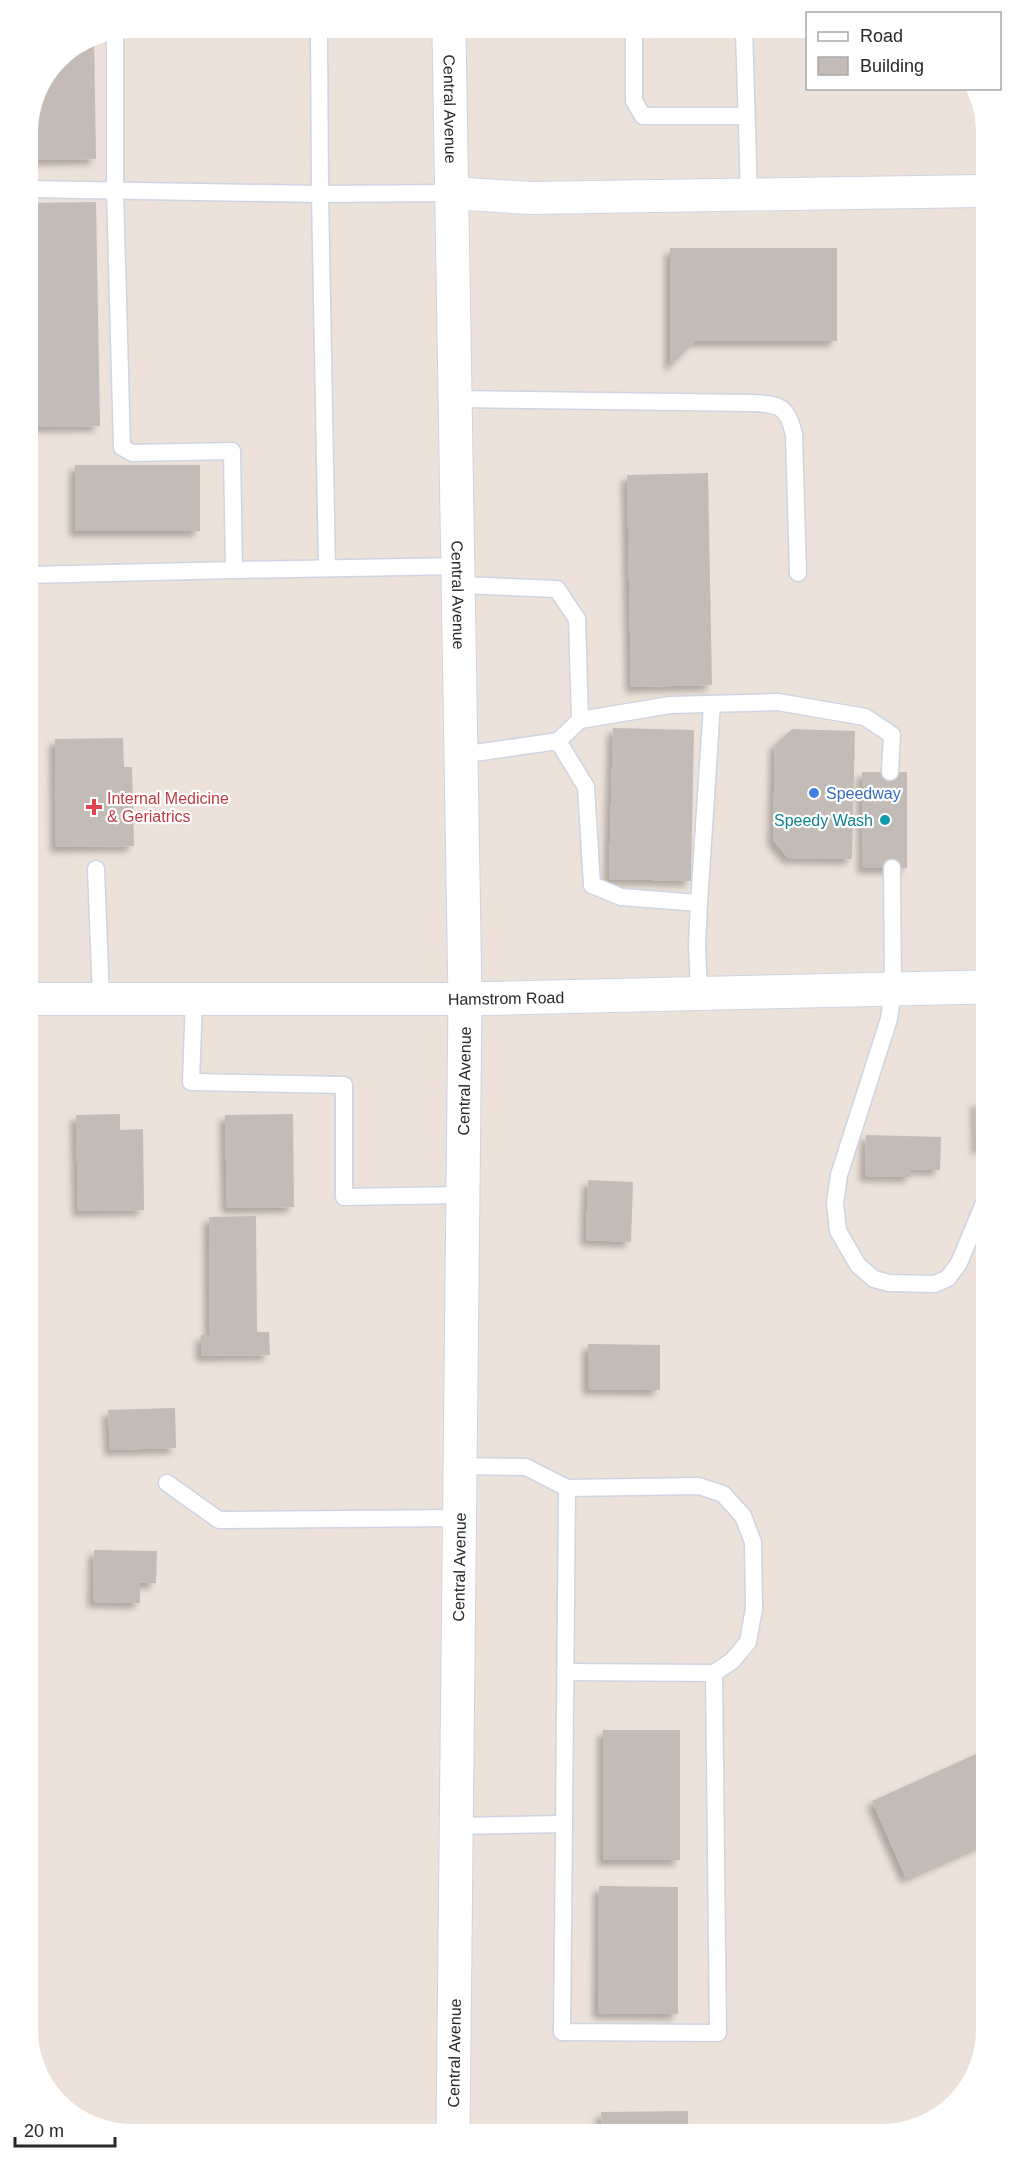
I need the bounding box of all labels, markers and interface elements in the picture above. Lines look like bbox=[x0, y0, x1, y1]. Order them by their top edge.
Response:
legend bbox=[806, 12, 1001, 90]
text: Road bbox=[860, 26, 903, 46]
street label: Central Avenue bbox=[440, 54, 459, 164]
text: Building bbox=[860, 56, 924, 76]
street label: Central Avenue bbox=[448, 540, 467, 650]
place label: Speedway bbox=[826, 785, 901, 802]
marker: Speedway bbox=[807, 786, 821, 800]
place label: Internal Medicine & Geriatrics bbox=[107, 790, 229, 825]
marker: Internal Medicine & Geriatrics bbox=[85, 798, 103, 816]
place label: Speedy Wash bbox=[774, 812, 873, 829]
marker: Speedy Wash bbox=[878, 813, 892, 827]
street label: Hamstrom Road bbox=[448, 989, 564, 1008]
street label: Central Avenue bbox=[455, 1026, 474, 1136]
street label: Central Avenue bbox=[450, 1512, 469, 1622]
street label: Central Avenue bbox=[445, 1998, 464, 2108]
scale bar bbox=[15, 2110, 116, 2148]
text: 20 m bbox=[24, 2121, 64, 2141]

